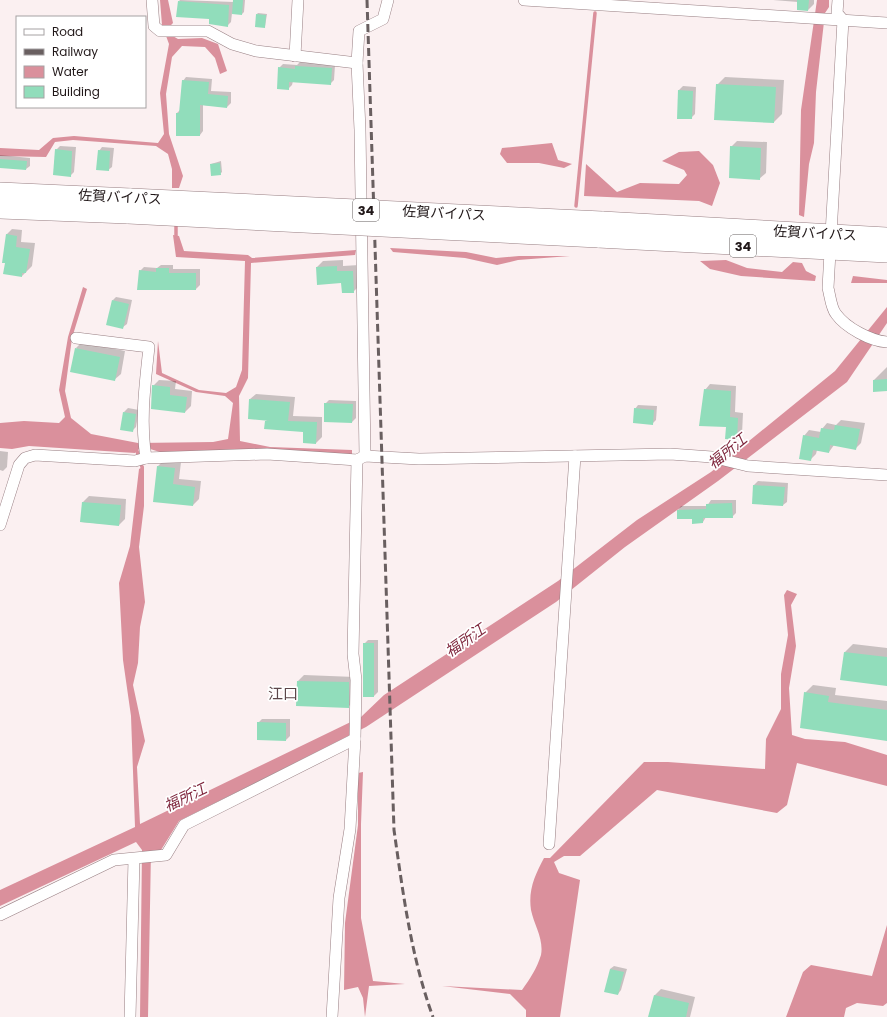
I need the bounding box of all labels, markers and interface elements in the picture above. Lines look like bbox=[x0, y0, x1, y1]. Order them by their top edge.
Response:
legend bbox=[16, 16, 146, 108]
text: Road bbox=[52, 23, 83, 40]
text: Railway bbox=[52, 43, 98, 60]
text: Water bbox=[52, 63, 89, 80]
text: Building bbox=[52, 83, 100, 100]
street label: 佐賀バイパス bbox=[78, 185, 162, 209]
road number: 34 bbox=[353, 199, 379, 221]
street label: 佐賀バイパス bbox=[402, 201, 486, 225]
street label: 佐賀バイパス bbox=[773, 221, 857, 245]
road number: 34 bbox=[730, 235, 756, 257]
water label: 福所江 bbox=[703, 427, 753, 473]
water label: 福所江 bbox=[441, 617, 491, 662]
district label: 江口 bbox=[268, 683, 298, 704]
water label: 福所江 bbox=[160, 777, 212, 816]

